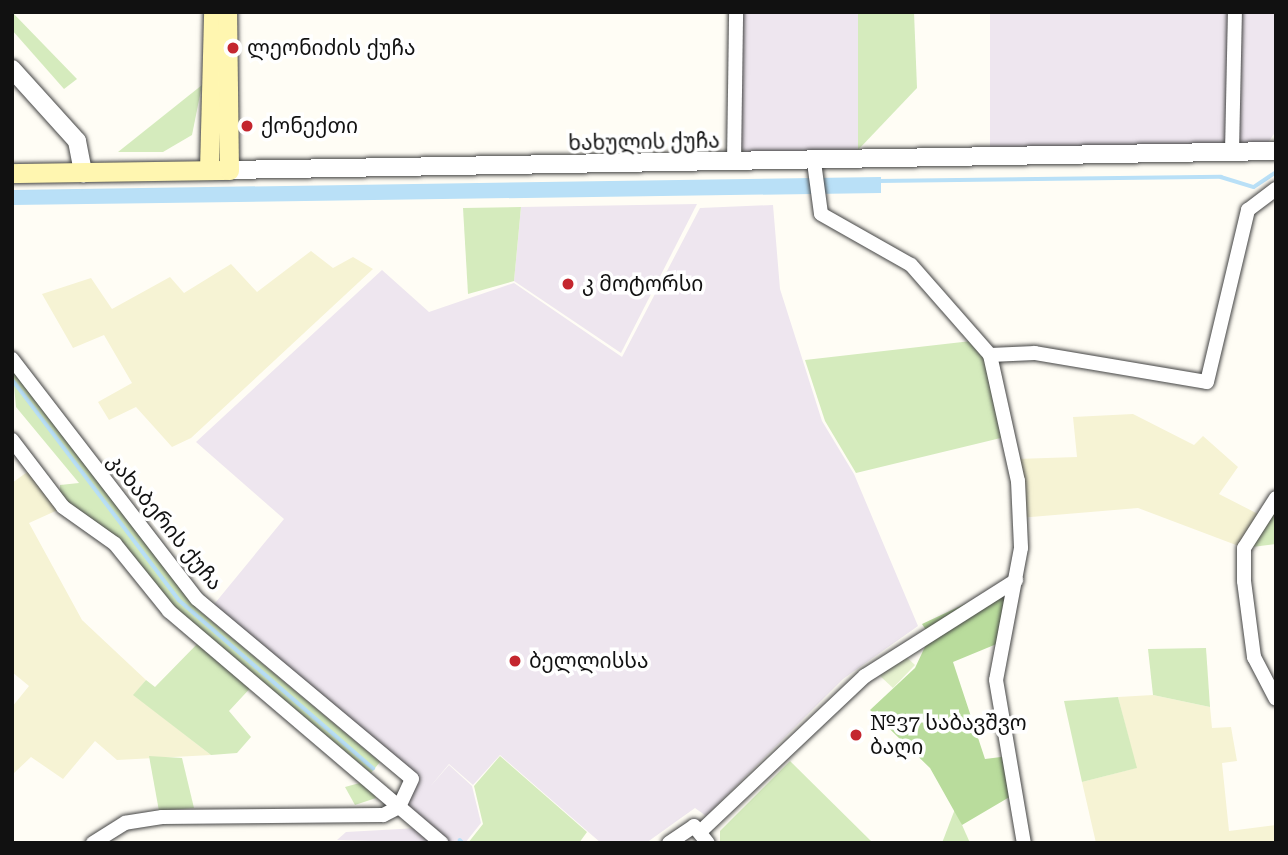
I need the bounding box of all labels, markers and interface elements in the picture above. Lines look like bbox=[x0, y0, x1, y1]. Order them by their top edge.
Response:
place label: ლეონიძის ქუჩა bbox=[247, 35, 415, 61]
marker: ლეონიძის ქუჩა bbox=[225, 40, 241, 56]
place label: ქონექთი bbox=[261, 113, 358, 139]
marker: ქონექთი bbox=[239, 118, 255, 134]
street label: ხახულის ქუჩა bbox=[568, 128, 720, 156]
place label: კ მოტორსი bbox=[582, 271, 703, 297]
marker: კ მოტორსი bbox=[560, 276, 576, 292]
street label: კახაბერის ქუჩა bbox=[102, 449, 228, 595]
place label: ბელლისსა bbox=[529, 648, 649, 674]
marker: ბელლისსა bbox=[507, 653, 523, 669]
place label: №37 საბავშვო ბაღი bbox=[870, 710, 1027, 760]
marker: №37 საბავშვო ბაღი bbox=[848, 727, 864, 743]

